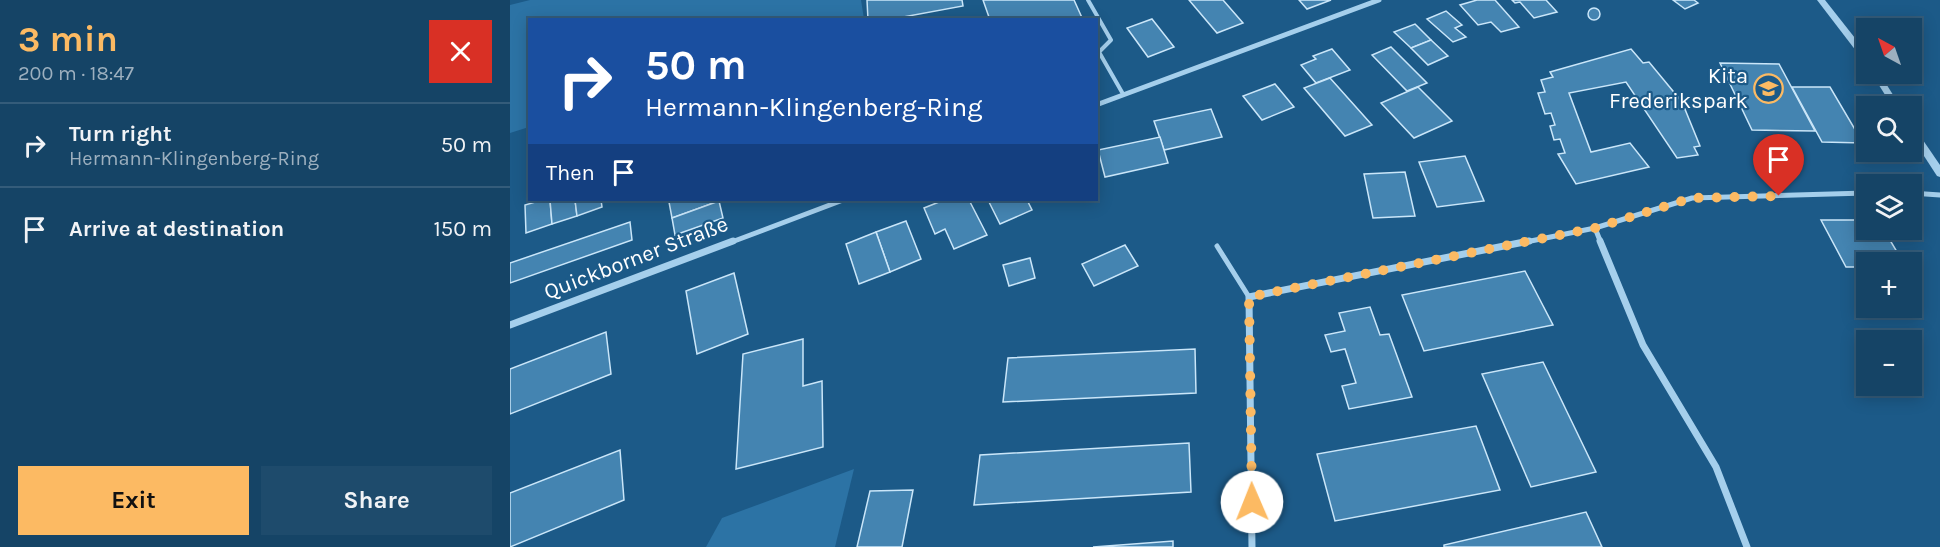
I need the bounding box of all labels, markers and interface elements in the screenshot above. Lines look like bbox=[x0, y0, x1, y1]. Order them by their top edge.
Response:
text: 3 min bbox=[18, 18, 118, 60]
north arrow bbox=[1856, 18, 1922, 84]
map controls bbox=[1856, 18, 1922, 396]
button: close bbox=[429, 20, 492, 83]
text: 50 m bbox=[645, 40, 747, 90]
icon: right bbox=[546, 42, 624, 120]
text: 200 m · 18:47 bbox=[18, 62, 134, 85]
place label: Kita Frederikspark bbox=[1609, 63, 1748, 114]
school or university icon: Kita Frederikspark bbox=[1753, 73, 1785, 105]
text: Hermann-Klingenberg-Ring bbox=[645, 91, 982, 123]
button: search bbox=[1856, 96, 1922, 162]
text: Turn right bbox=[69, 121, 172, 147]
icon: right bbox=[18, 129, 51, 162]
text: 50 m bbox=[441, 132, 492, 158]
pin bbox=[1753, 134, 1804, 196]
icon: arrive bbox=[1762, 143, 1795, 176]
text: Hermann-Klingenberg-Ring bbox=[69, 147, 319, 170]
icon: arrive bbox=[607, 156, 640, 189]
text: Then bbox=[546, 160, 595, 186]
button: layers bbox=[1856, 174, 1922, 240]
street label: Quickborner Straße bbox=[540, 211, 732, 305]
icon: arrive bbox=[18, 213, 51, 246]
text: Arrive at destination bbox=[69, 216, 284, 242]
text: 150 m bbox=[433, 216, 492, 242]
button: + bbox=[1856, 252, 1922, 318]
button: − bbox=[1856, 330, 1922, 396]
button: Exit bbox=[18, 466, 249, 535]
button: Share bbox=[261, 466, 492, 535]
position arrow bbox=[1220, 470, 1284, 534]

